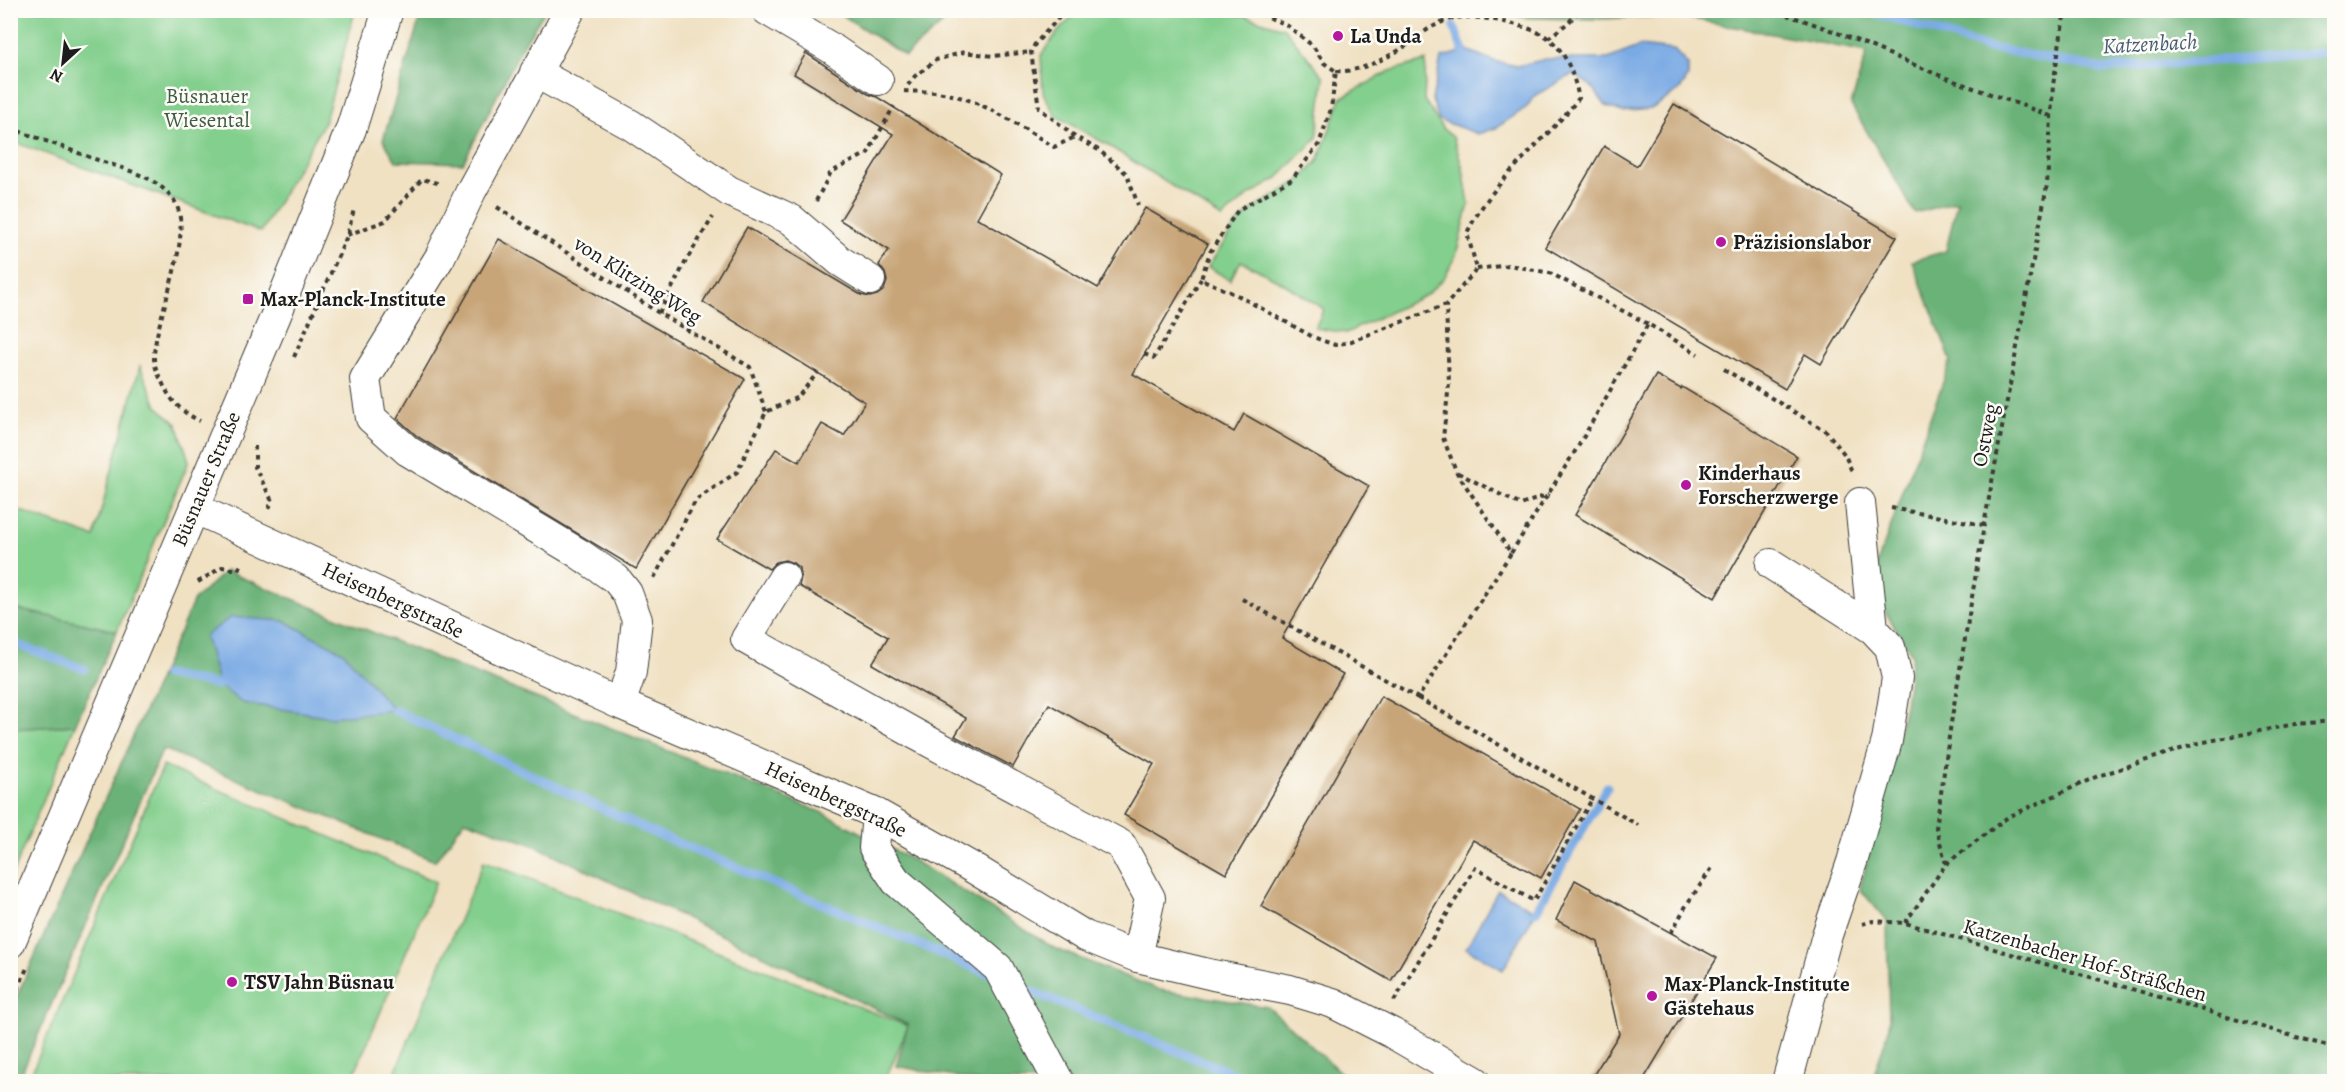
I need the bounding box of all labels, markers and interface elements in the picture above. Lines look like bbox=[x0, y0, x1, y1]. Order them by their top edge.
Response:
place label: La Unda bbox=[1350, 22, 1422, 50]
water label: Katzenbach bbox=[2102, 27, 2198, 61]
marker: La Unda bbox=[1331, 29, 1345, 43]
north arrow bbox=[33, 33, 93, 93]
text: N bbox=[46, 63, 67, 88]
park label: Büsnauer Wiesental bbox=[163, 82, 250, 134]
place label: Präzisionslabor bbox=[1733, 228, 1871, 256]
street label: von Klitzing Weg bbox=[568, 229, 708, 331]
marker: Präzisionslabor bbox=[1714, 235, 1728, 249]
place label: Max-Planck-Institute bbox=[260, 285, 446, 313]
marker: Max-Planck-Institute bbox=[241, 292, 255, 306]
street label: Ostweg bbox=[1965, 400, 2005, 469]
street label: Büsnauer Straße bbox=[165, 407, 247, 551]
place label: Kinderhaus Forscherzwerge bbox=[1698, 459, 1839, 511]
marker: Kinderhaus Forscherzwerge bbox=[1679, 478, 1693, 492]
street label: Heisenbergstraße bbox=[317, 555, 469, 645]
street label: Heisenbergstraße bbox=[760, 754, 912, 844]
street label: Katzenbacher Hof-Sträßchen bbox=[1960, 912, 2210, 1008]
place label: TSV Jahn Büsnau bbox=[244, 968, 395, 996]
place label: Max-Planck-Institute Gästehaus bbox=[1664, 970, 1850, 1022]
marker: TSV Jahn Büsnau bbox=[225, 975, 239, 989]
marker: Max-Planck-Institute Gästehaus bbox=[1645, 989, 1659, 1003]

